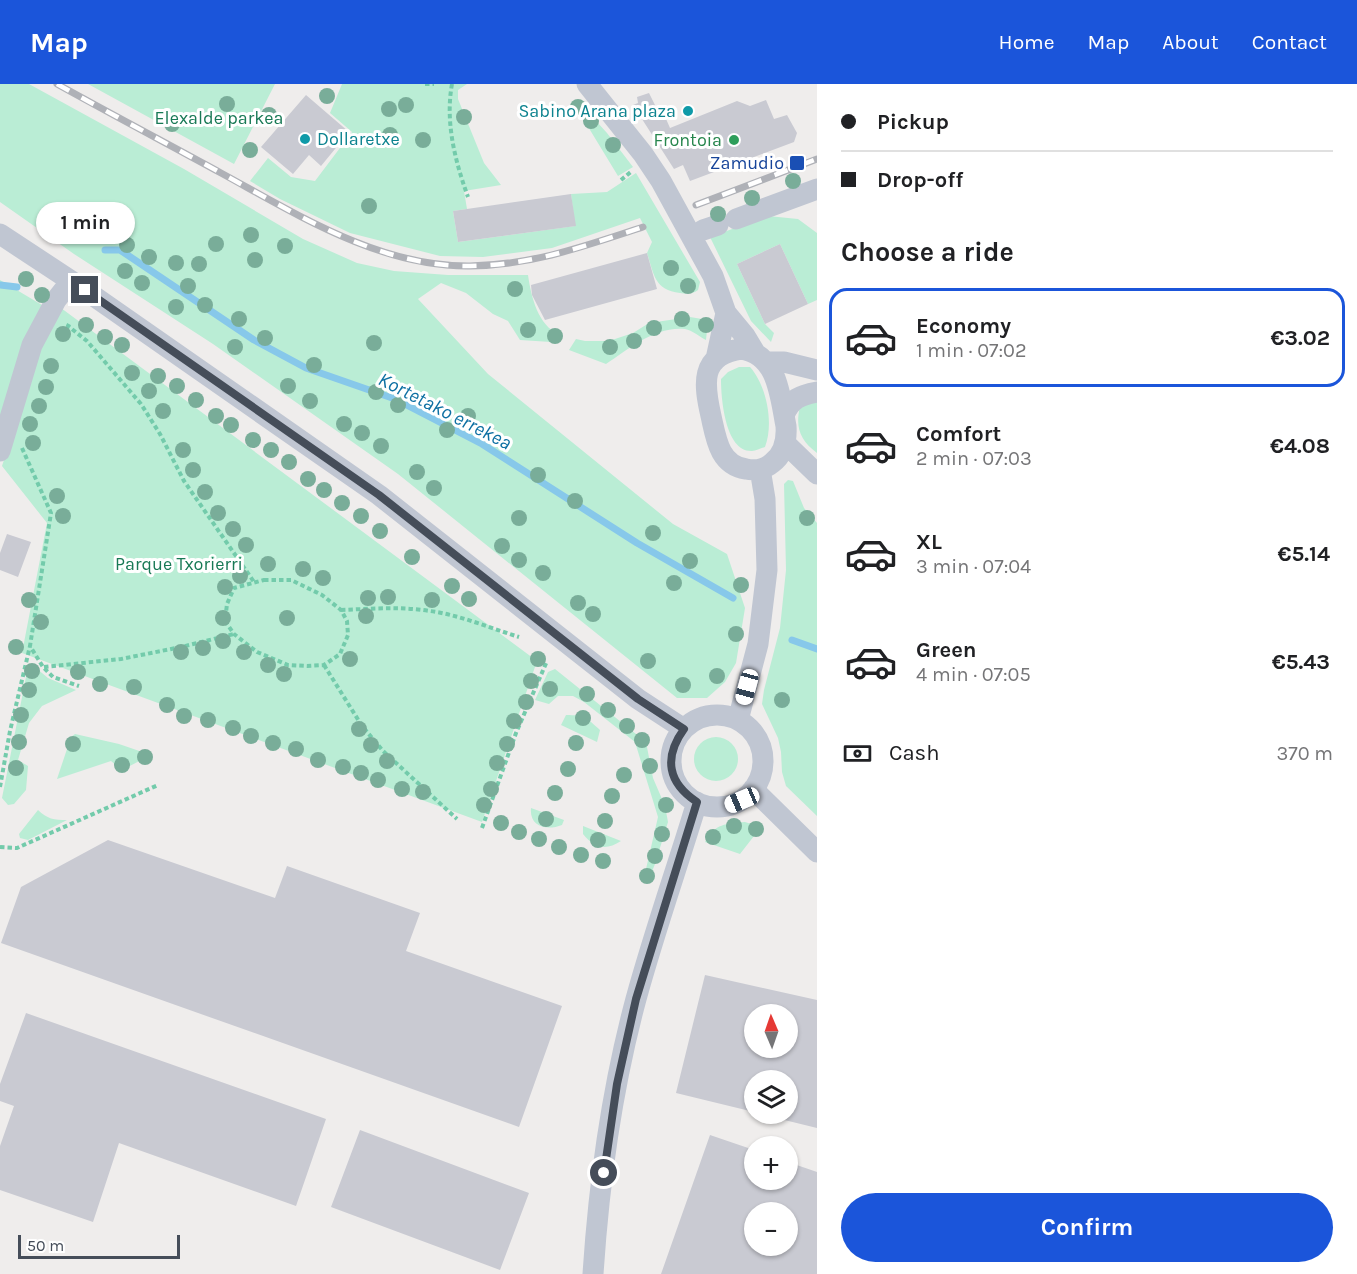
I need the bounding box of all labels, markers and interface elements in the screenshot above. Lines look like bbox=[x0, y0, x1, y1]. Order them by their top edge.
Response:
text: Map bbox=[30, 26, 88, 59]
text: Home bbox=[999, 30, 1055, 54]
text: Map bbox=[1088, 30, 1129, 54]
text: About bbox=[1162, 30, 1219, 54]
text: Contact bbox=[1252, 30, 1327, 54]
place label: Sabino Arana plaza bbox=[518, 100, 676, 122]
marker: Sabino Arana plaza bbox=[681, 104, 695, 118]
park label: Elexalde parkea bbox=[155, 107, 283, 129]
text: Pickup bbox=[877, 109, 949, 135]
place label: Dollaretxe bbox=[317, 128, 400, 150]
place label: Frontoia bbox=[653, 129, 722, 151]
marker: Dollaretxe bbox=[298, 132, 312, 146]
marker: Frontoia bbox=[727, 133, 741, 147]
place label: Zamudio bbox=[710, 152, 784, 174]
marker: Zamudio bbox=[788, 154, 806, 172]
text: Drop-off bbox=[877, 167, 963, 193]
callout: 1 min bbox=[36, 203, 134, 245]
text: 1 min bbox=[60, 211, 111, 234]
text: Choose a ride bbox=[841, 236, 1014, 268]
route end bbox=[71, 276, 98, 303]
icon: car bbox=[844, 311, 898, 365]
text: Economy bbox=[916, 313, 1011, 339]
text: €3.02 bbox=[1270, 325, 1330, 351]
text: 1 min · 07:02 bbox=[916, 339, 1027, 362]
water label: Kortetako errekea bbox=[375, 367, 515, 455]
icon: car bbox=[844, 419, 898, 473]
text: Comfort bbox=[916, 421, 1001, 447]
text: €4.08 bbox=[1270, 433, 1330, 459]
text: 2 min · 07:03 bbox=[916, 447, 1032, 470]
icon: car bbox=[844, 527, 898, 581]
text: XL bbox=[916, 529, 942, 555]
text: €5.14 bbox=[1278, 541, 1330, 567]
park label: Parque Txorierri bbox=[115, 553, 243, 575]
text: 3 min · 07:04 bbox=[916, 555, 1031, 578]
icon: car bbox=[844, 635, 898, 689]
text: Green bbox=[916, 637, 977, 663]
text: €5.43 bbox=[1272, 649, 1330, 675]
text: 4 min · 07:05 bbox=[916, 663, 1031, 686]
car bbox=[734, 667, 760, 707]
icon: cash bbox=[841, 737, 874, 770]
text: Cash bbox=[889, 740, 939, 766]
text: 370 m bbox=[1276, 742, 1333, 765]
car bbox=[722, 785, 762, 815]
north arrow bbox=[744, 1004, 798, 1058]
map controls bbox=[744, 1004, 798, 1256]
button: layers bbox=[744, 1070, 798, 1124]
button: + bbox=[744, 1136, 798, 1190]
route start bbox=[590, 1159, 617, 1186]
button: Confirm bbox=[841, 1193, 1333, 1262]
button: − bbox=[744, 1202, 798, 1256]
scale bar bbox=[18, 1232, 180, 1260]
text: 50 m bbox=[27, 1236, 64, 1255]

